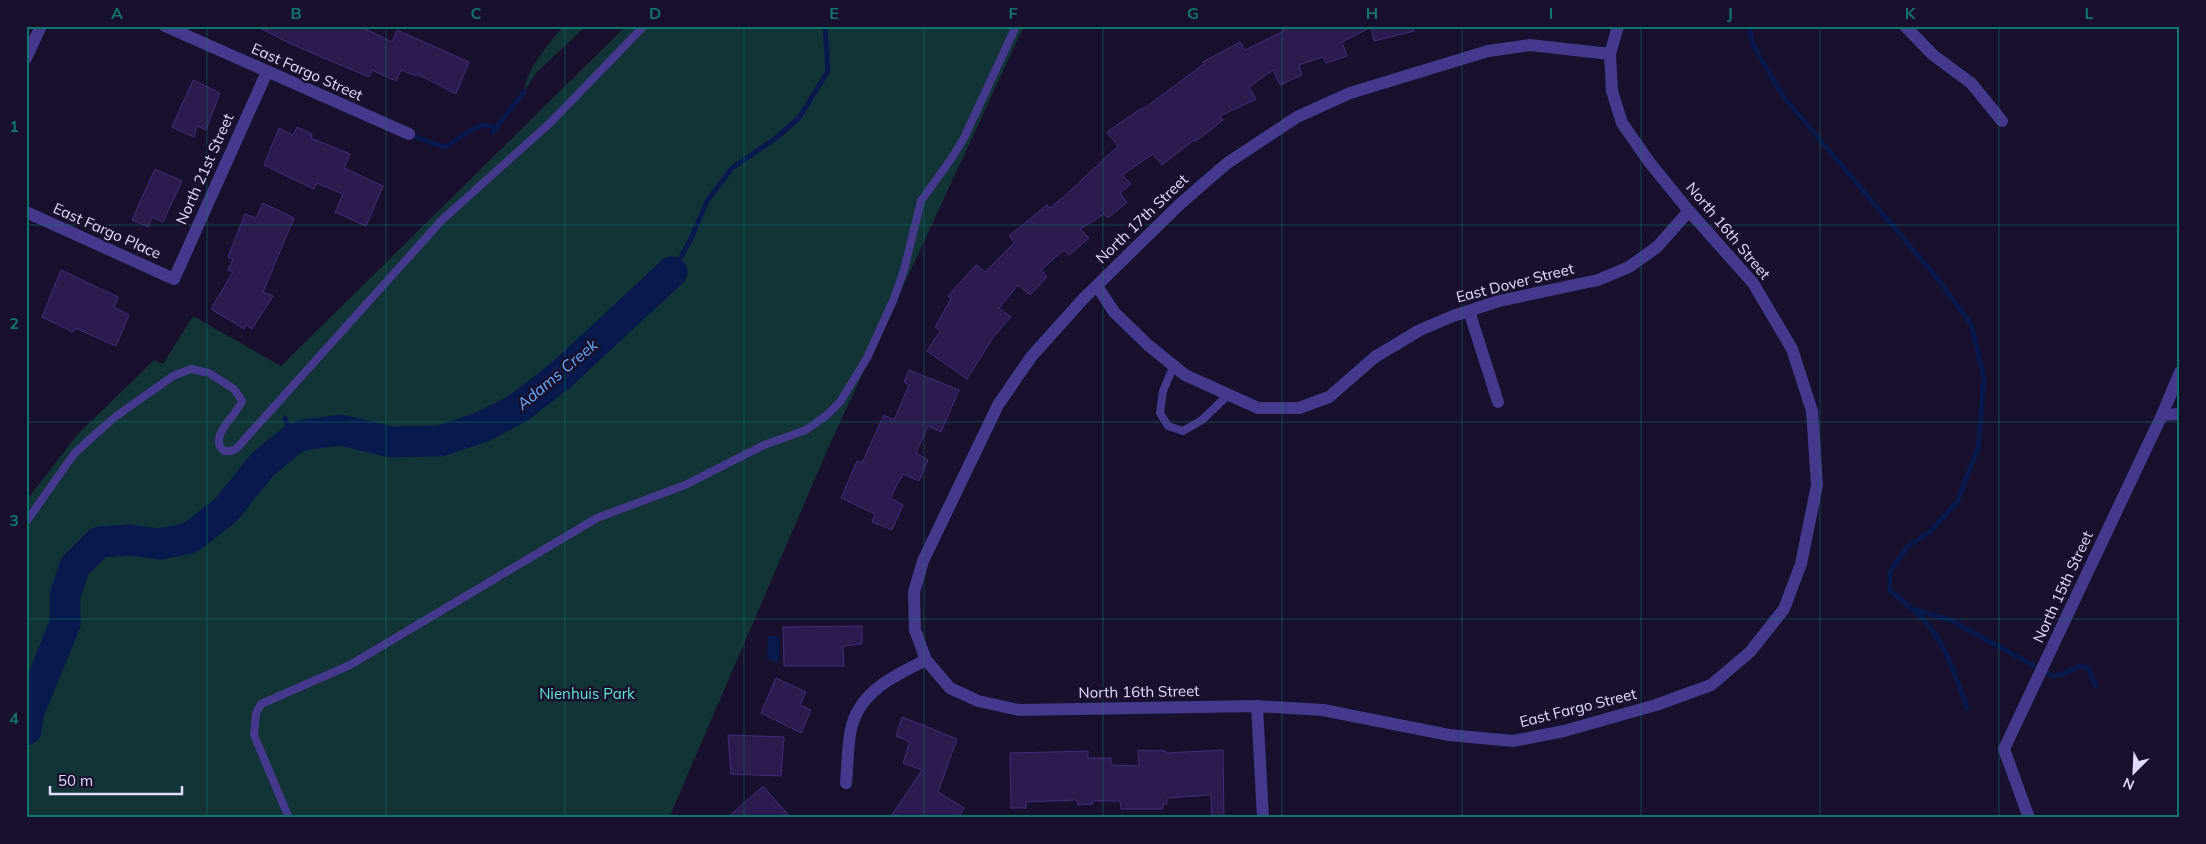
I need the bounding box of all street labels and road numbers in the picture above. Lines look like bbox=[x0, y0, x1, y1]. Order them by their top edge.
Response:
street label: East Fargo Street bbox=[249, 39, 366, 105]
street label: North 21st Street bbox=[172, 110, 238, 227]
street label: North 17th Street bbox=[1092, 170, 1192, 268]
street label: North 16th Street bbox=[1682, 178, 1775, 283]
street label: East Fargo Place bbox=[50, 198, 164, 263]
street label: East Dover Street bbox=[1454, 259, 1576, 306]
street label: North 15th Street bbox=[2028, 528, 2097, 646]
street label: North 16th Street bbox=[1078, 681, 1200, 702]
street label: East Fargo Street bbox=[1517, 684, 1638, 731]

